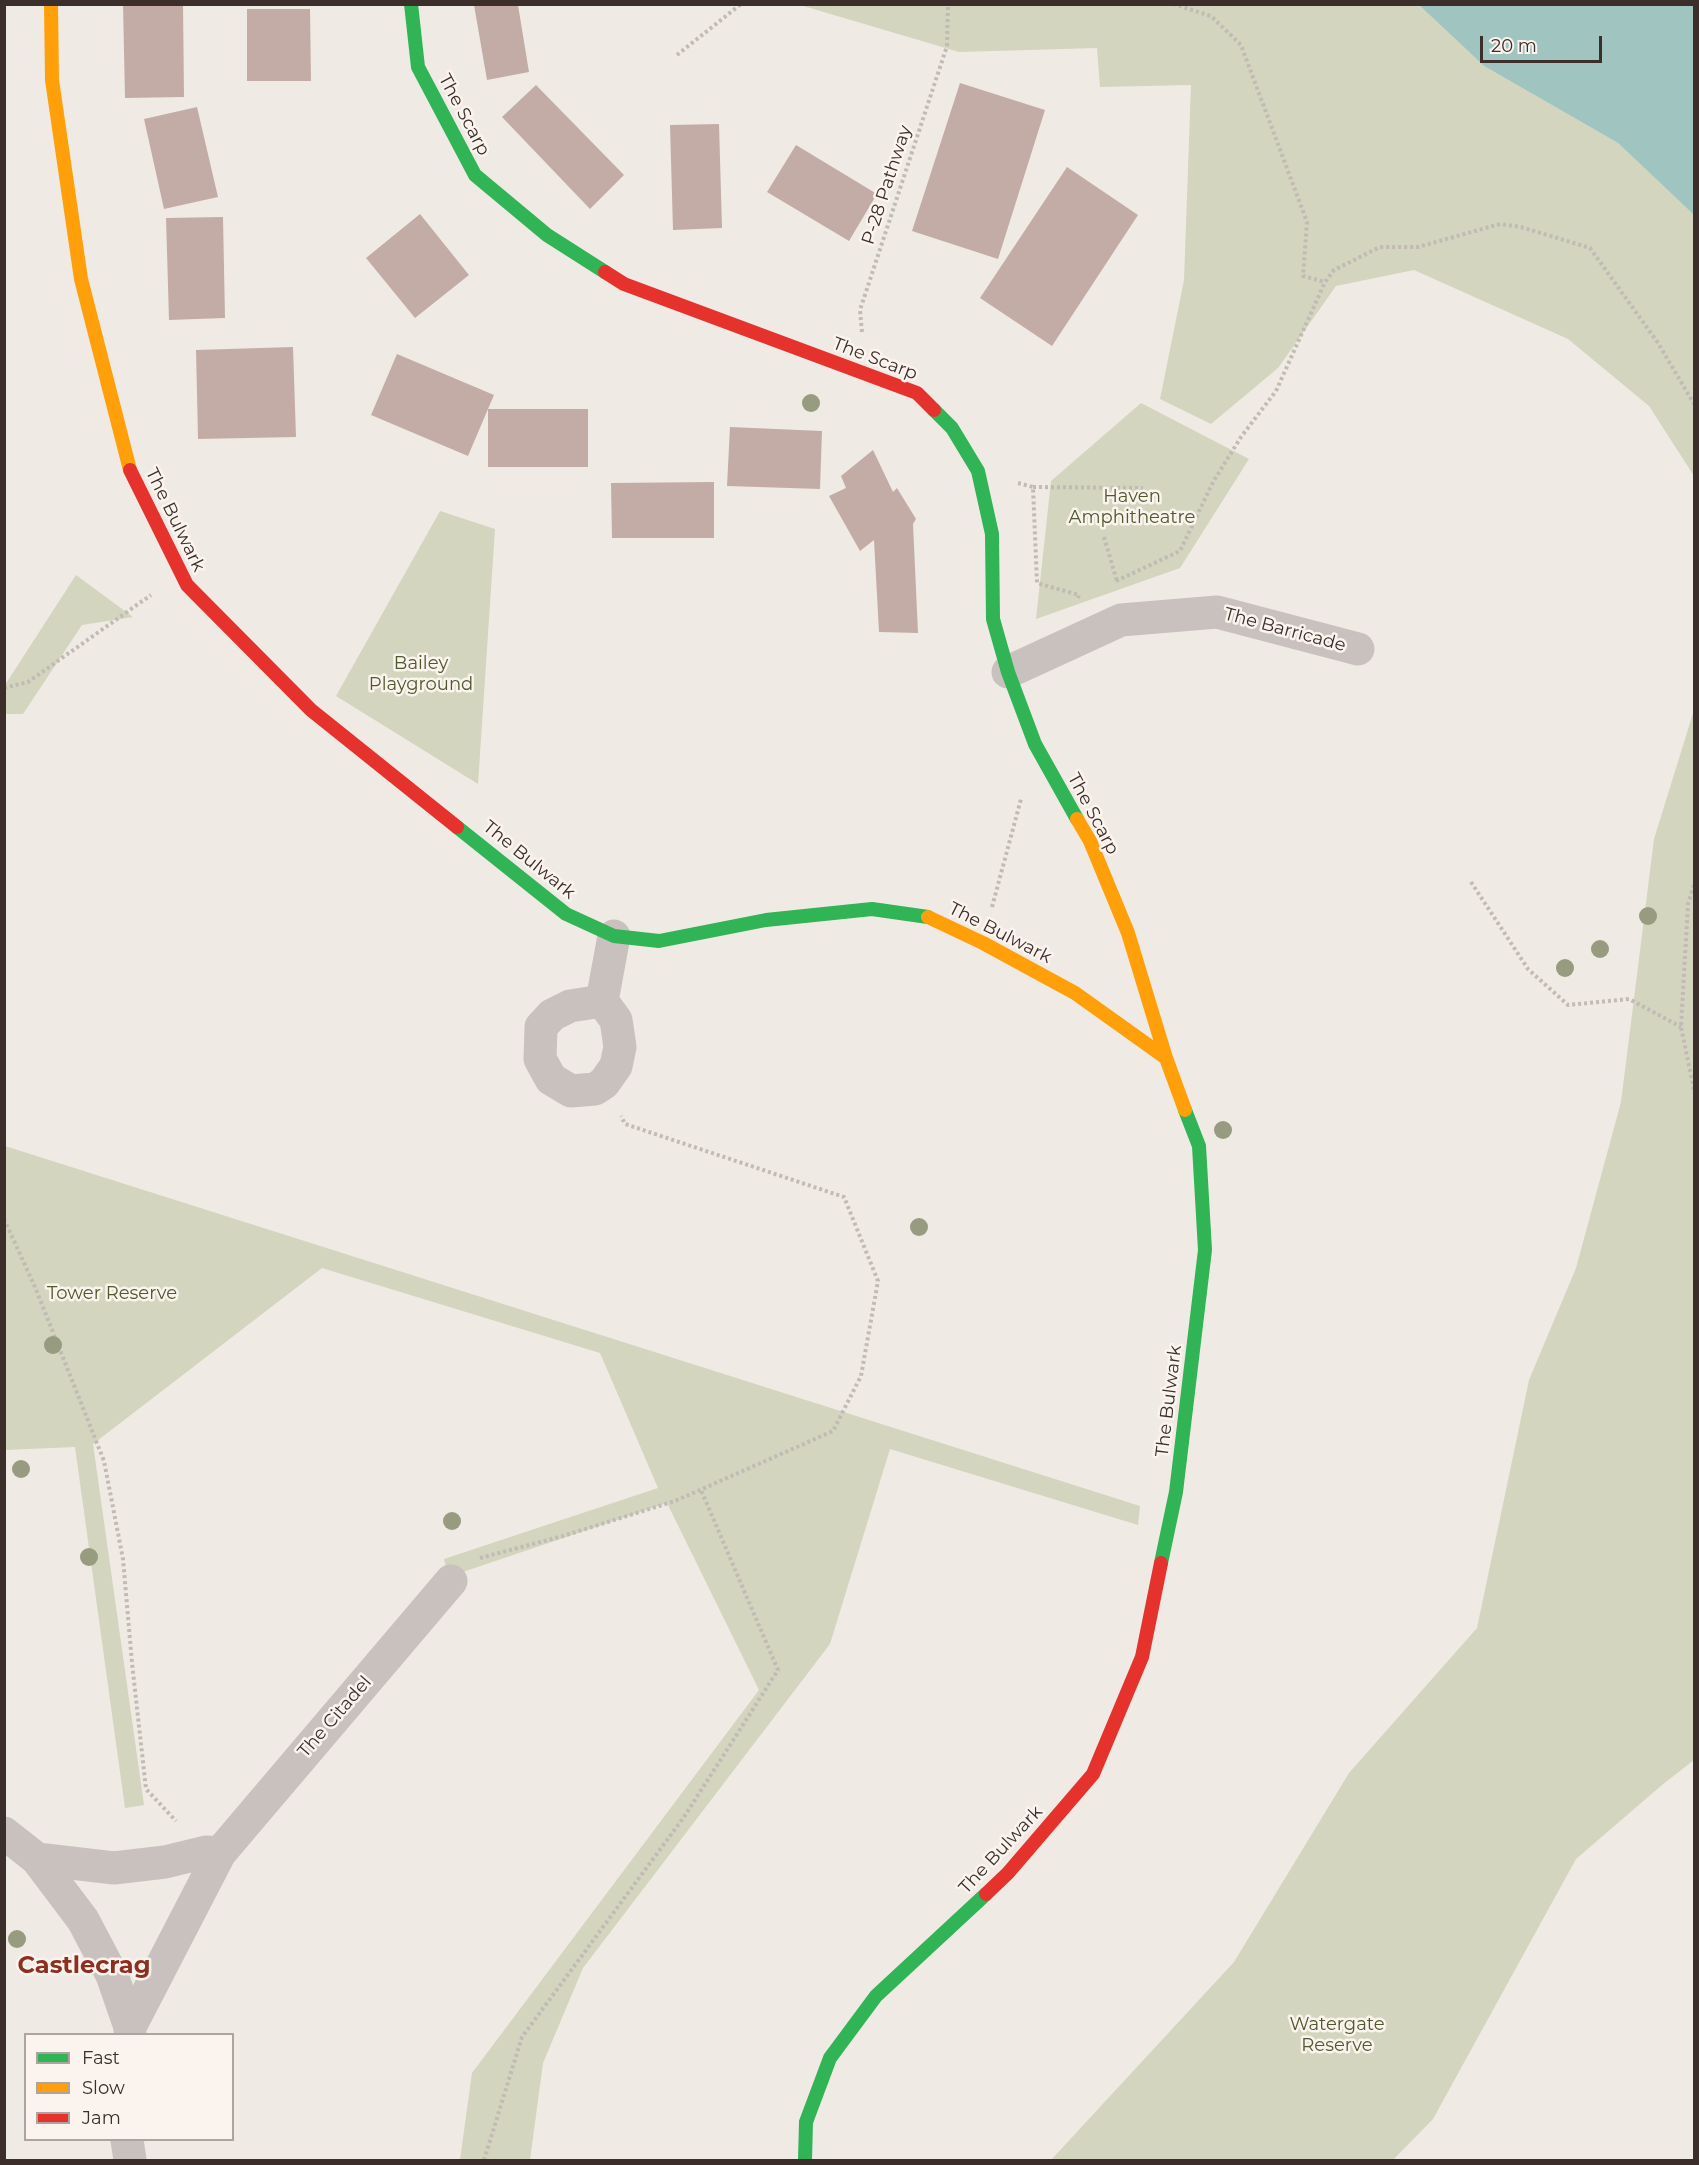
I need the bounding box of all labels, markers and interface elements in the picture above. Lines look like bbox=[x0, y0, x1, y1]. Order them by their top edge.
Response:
scale bar bbox=[1483, 24, 1604, 62]
text: 20 m bbox=[1491, 35, 1537, 57]
street label: The Scarp bbox=[434, 71, 494, 159]
street label: P-28 Pathway bbox=[858, 123, 916, 247]
street label: The Scarp bbox=[829, 333, 921, 385]
street label: The Bulwark bbox=[141, 465, 209, 575]
park label: Haven Amphitheatre bbox=[1069, 486, 1195, 528]
street label: The Barricade bbox=[1222, 603, 1348, 657]
park label: Bailey Playground bbox=[369, 653, 473, 696]
street label: The Scarp bbox=[1063, 770, 1123, 858]
street label: The Bulwark bbox=[478, 816, 580, 904]
street label: The Bulwark bbox=[945, 898, 1055, 968]
park label: Tower Reserve bbox=[47, 1283, 177, 1305]
street label: The Bulwark bbox=[1151, 1344, 1187, 1458]
street label: The Citadel bbox=[294, 1672, 376, 1762]
street label: The Bulwark bbox=[955, 1801, 1047, 1899]
district label: Castlecrag bbox=[18, 1952, 150, 1980]
park label: Watergate Reserve bbox=[1289, 2014, 1385, 2056]
legend bbox=[24, 2033, 234, 2141]
text: Fast bbox=[82, 2047, 120, 2069]
text: Slow bbox=[82, 2077, 125, 2099]
text: Jam bbox=[82, 2107, 121, 2129]

